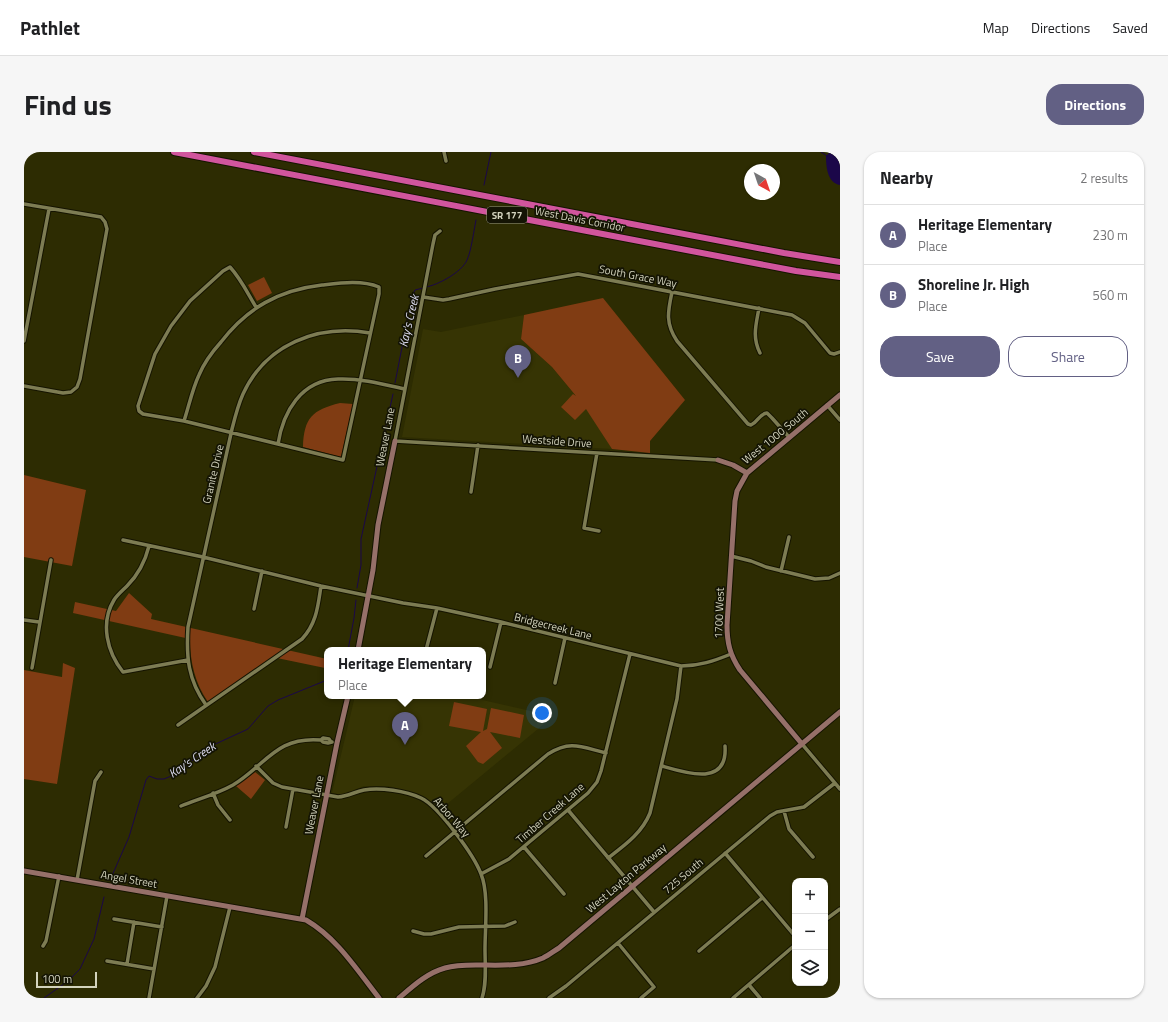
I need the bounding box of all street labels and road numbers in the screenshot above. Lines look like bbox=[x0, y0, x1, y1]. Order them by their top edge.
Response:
street label: West Davis Corridor bbox=[534, 202, 627, 236]
road number: SR 177 bbox=[487, 207, 527, 223]
street label: South Grace Way bbox=[598, 261, 679, 292]
street label: West 1000 South bbox=[739, 404, 812, 468]
street label: Weaver Lane bbox=[371, 406, 399, 468]
street label: Westside Drive bbox=[522, 431, 593, 451]
street label: Granite Drive bbox=[198, 442, 228, 505]
street label: 1700 West bbox=[710, 587, 728, 639]
street label: Bridgecreek Lane bbox=[512, 609, 594, 643]
street label: Weaver Lane bbox=[300, 774, 328, 836]
street label: Timber Creek Lane bbox=[512, 779, 588, 847]
street label: Arbor Way bbox=[430, 793, 474, 841]
street label: West Layton Parkway bbox=[582, 839, 670, 916]
street label: 725 South bbox=[659, 854, 707, 898]
street label: Angel Street bbox=[100, 866, 159, 892]

